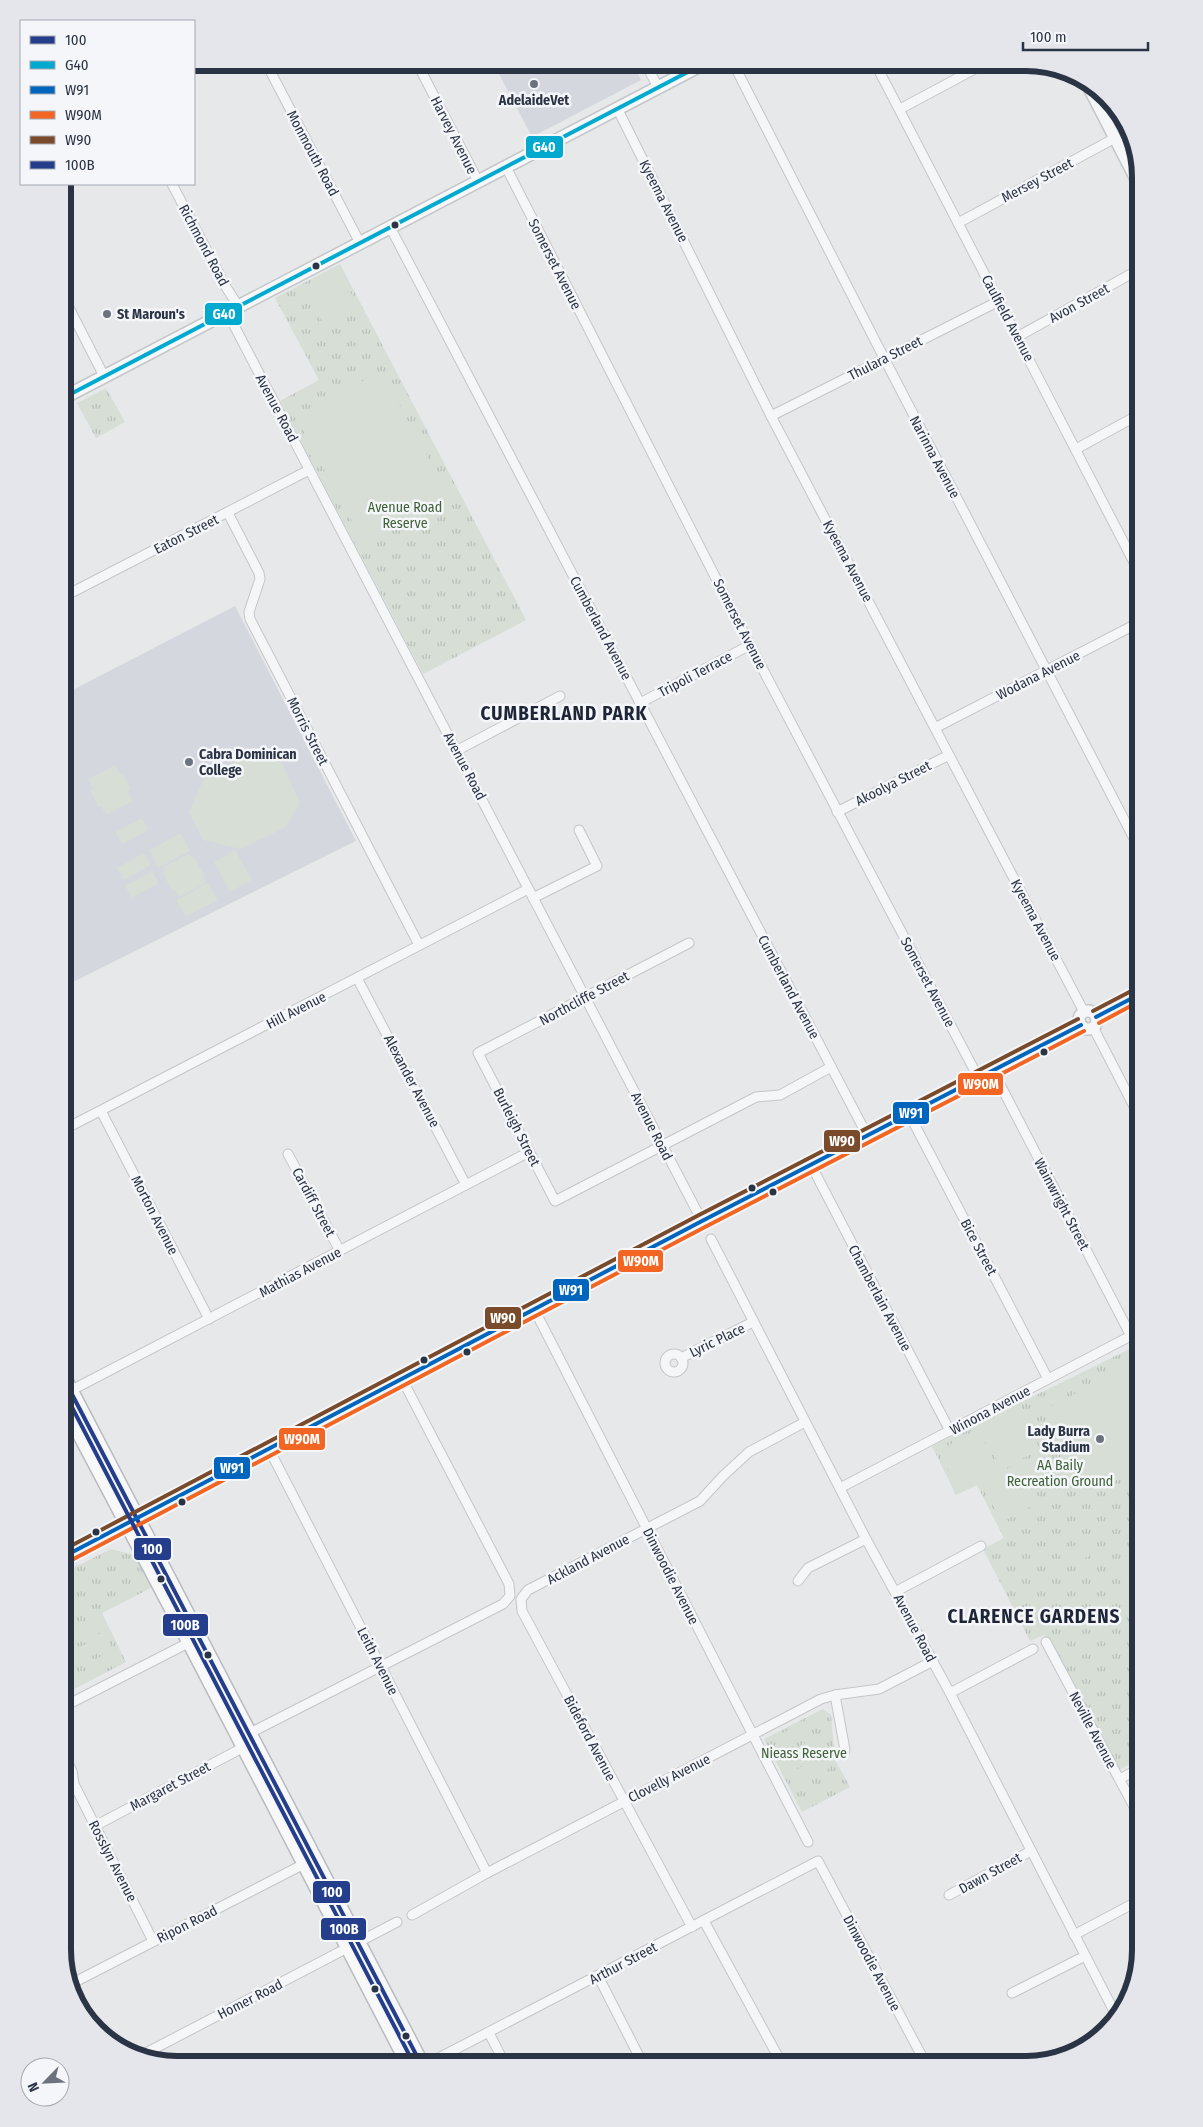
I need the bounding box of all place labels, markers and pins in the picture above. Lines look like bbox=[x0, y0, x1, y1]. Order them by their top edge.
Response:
marker: AdelaideVet bbox=[528, 78, 540, 90]
place label: AdelaideVet bbox=[498, 92, 570, 109]
unlabelled marker bbox=[390, 220, 400, 230]
unlabelled marker bbox=[311, 261, 321, 271]
place label: St Maroun's bbox=[117, 306, 185, 323]
marker: St Maroun's bbox=[101, 308, 113, 320]
place label: Cabra Dominican College bbox=[199, 746, 297, 779]
marker: Cabra Dominican College bbox=[183, 756, 195, 768]
unlabelled marker bbox=[1039, 1047, 1049, 1057]
unlabelled marker bbox=[747, 1183, 757, 1193]
unlabelled marker bbox=[768, 1187, 778, 1197]
unlabelled marker bbox=[462, 1347, 472, 1357]
unlabelled marker bbox=[419, 1355, 429, 1365]
place label: Lady Burra Stadium bbox=[1028, 1423, 1090, 1456]
marker: Lady Burra Stadium bbox=[1094, 1433, 1106, 1445]
unlabelled marker bbox=[177, 1497, 187, 1507]
unlabelled marker bbox=[91, 1527, 101, 1537]
unlabelled marker bbox=[156, 1574, 166, 1584]
unlabelled marker bbox=[203, 1650, 213, 1660]
unlabelled marker bbox=[370, 1984, 380, 1994]
unlabelled marker bbox=[401, 2031, 411, 2041]

